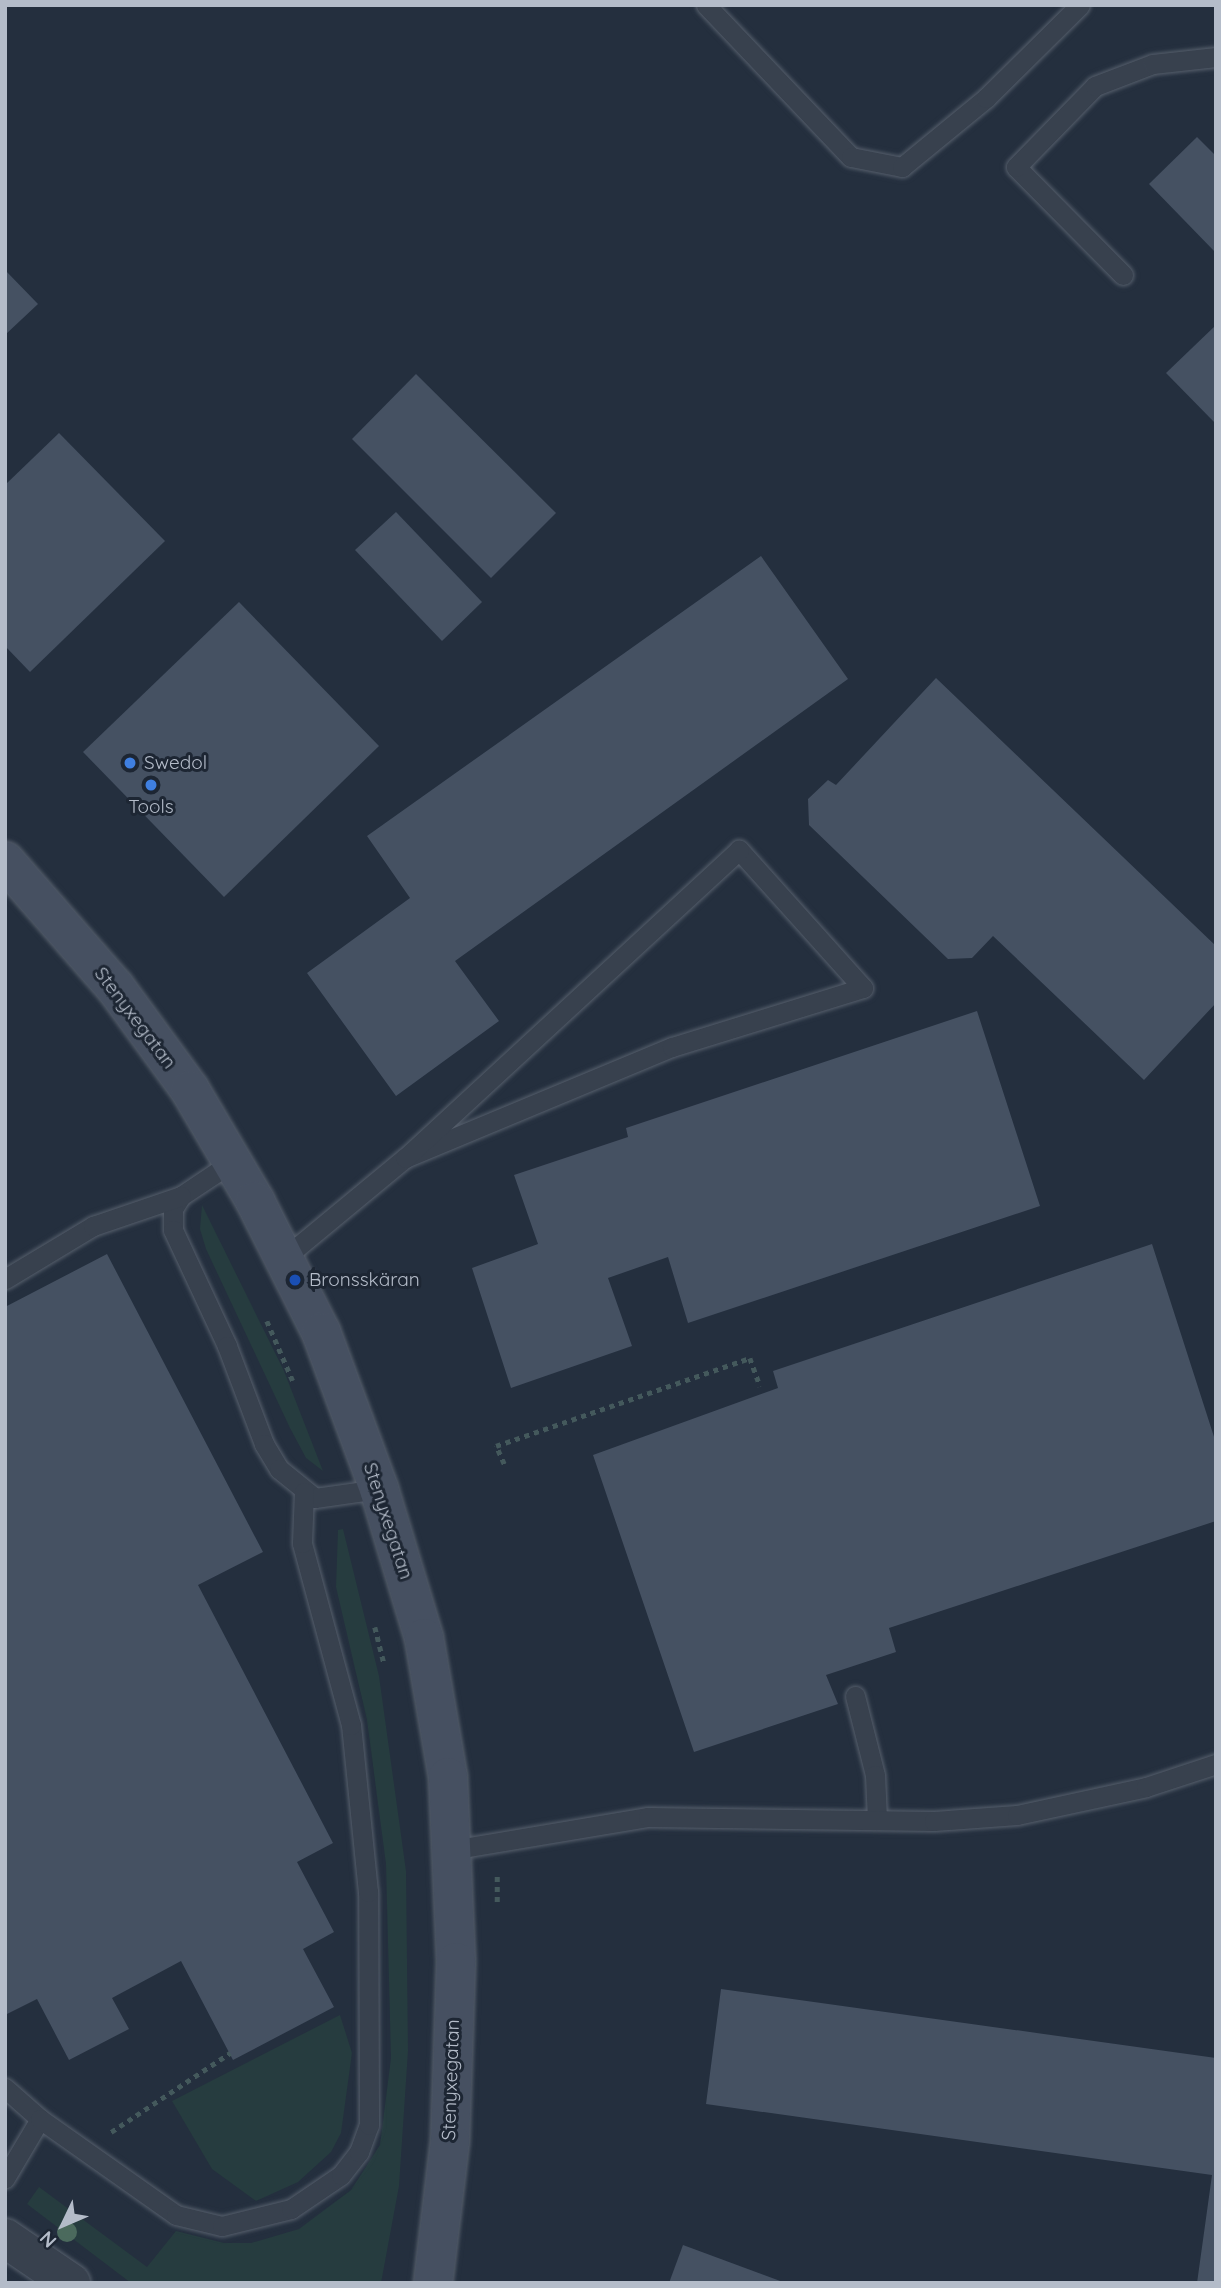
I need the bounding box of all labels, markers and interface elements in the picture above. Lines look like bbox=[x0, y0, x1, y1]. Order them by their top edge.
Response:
place label: Swedol bbox=[144, 752, 207, 774]
marker: Swedol bbox=[122, 755, 138, 771]
marker: Tools bbox=[143, 777, 159, 793]
place label: Tools bbox=[128, 796, 174, 818]
street label: Stenyxegatan bbox=[89, 963, 181, 1073]
place label: Bronsskäran bbox=[309, 1269, 420, 1291]
marker: Bronsskäran bbox=[287, 1272, 303, 1288]
street label: Stenyxegatan bbox=[358, 1460, 418, 1582]
street label: Stenyxegatan bbox=[437, 2019, 465, 2141]
north arrow bbox=[28, 2190, 98, 2260]
text: N bbox=[34, 2226, 61, 2253]

